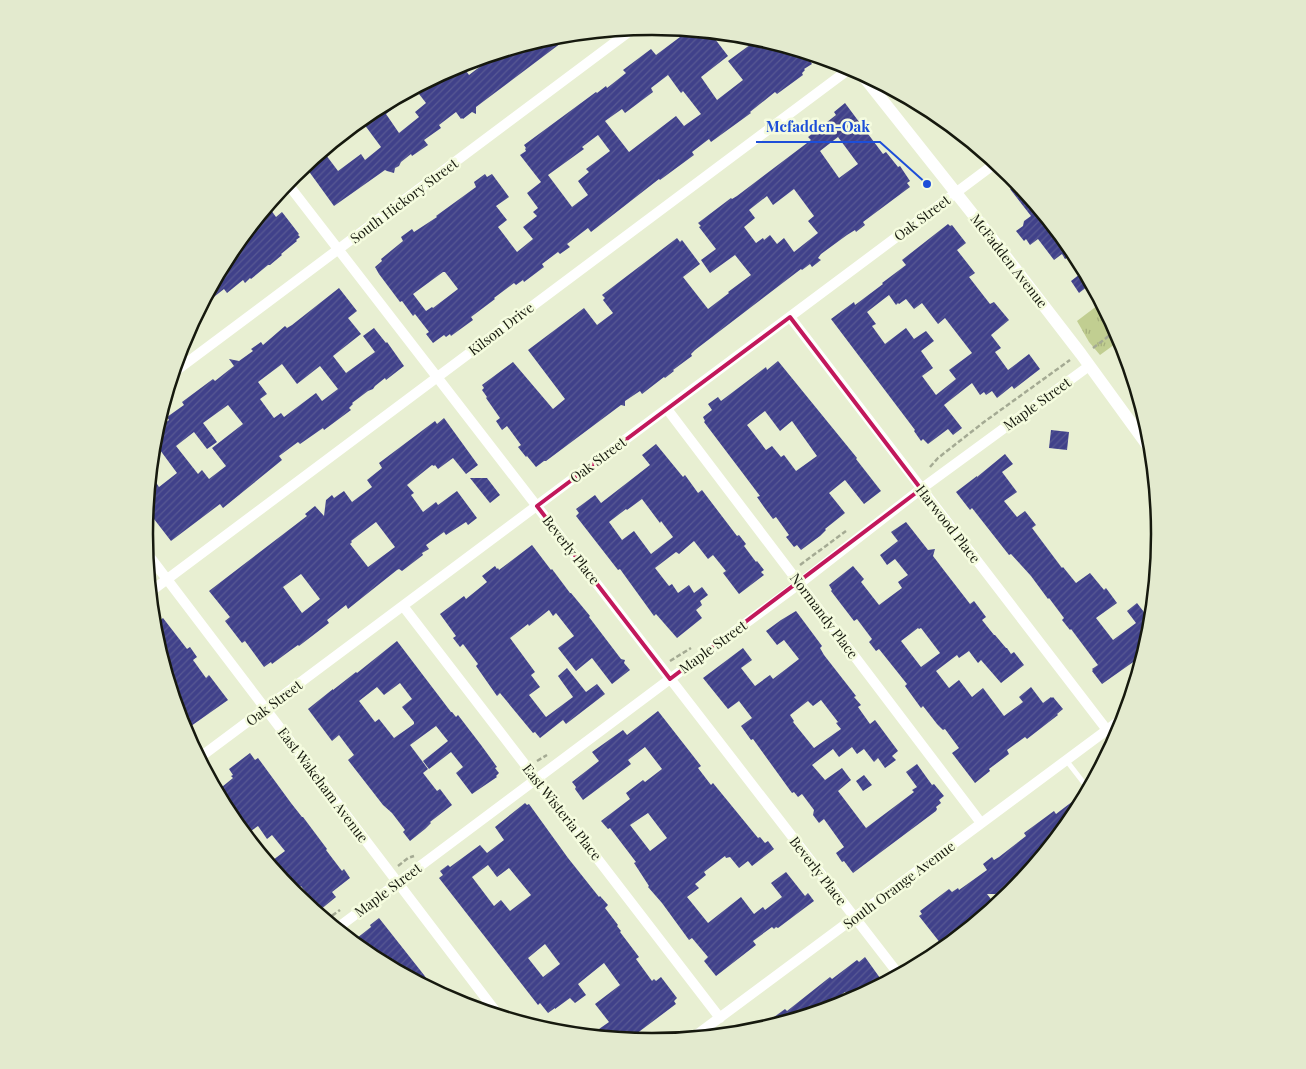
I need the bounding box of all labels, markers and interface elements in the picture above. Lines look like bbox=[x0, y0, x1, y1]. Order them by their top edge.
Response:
callout: Mcfadden-Oak bbox=[756, 112, 880, 142]
text: Mcfadden-Oak bbox=[766, 116, 870, 136]
street label: South Hickory Street bbox=[346, 153, 462, 247]
street label: Oak Street bbox=[890, 190, 955, 245]
street label: McFadden Avenue bbox=[967, 210, 1052, 312]
street label: Kilson Drive bbox=[464, 298, 537, 359]
street label: Maple Street bbox=[999, 372, 1075, 435]
street label: Oak Street bbox=[566, 432, 631, 487]
street label: Harwood Place bbox=[912, 481, 985, 567]
street label: Beverly Place bbox=[538, 511, 604, 588]
street label: Normandy Place bbox=[786, 569, 863, 662]
street label: Maple Street bbox=[675, 615, 751, 678]
street label: Oak Street bbox=[242, 675, 307, 730]
street label: East Wakeham Avenue bbox=[274, 723, 373, 846]
street label: East Wisteria Place bbox=[519, 759, 606, 864]
street label: Beverly Place bbox=[785, 832, 851, 909]
street label: South Orange Avenue bbox=[839, 836, 958, 933]
street label: Maple Street bbox=[350, 858, 426, 921]

